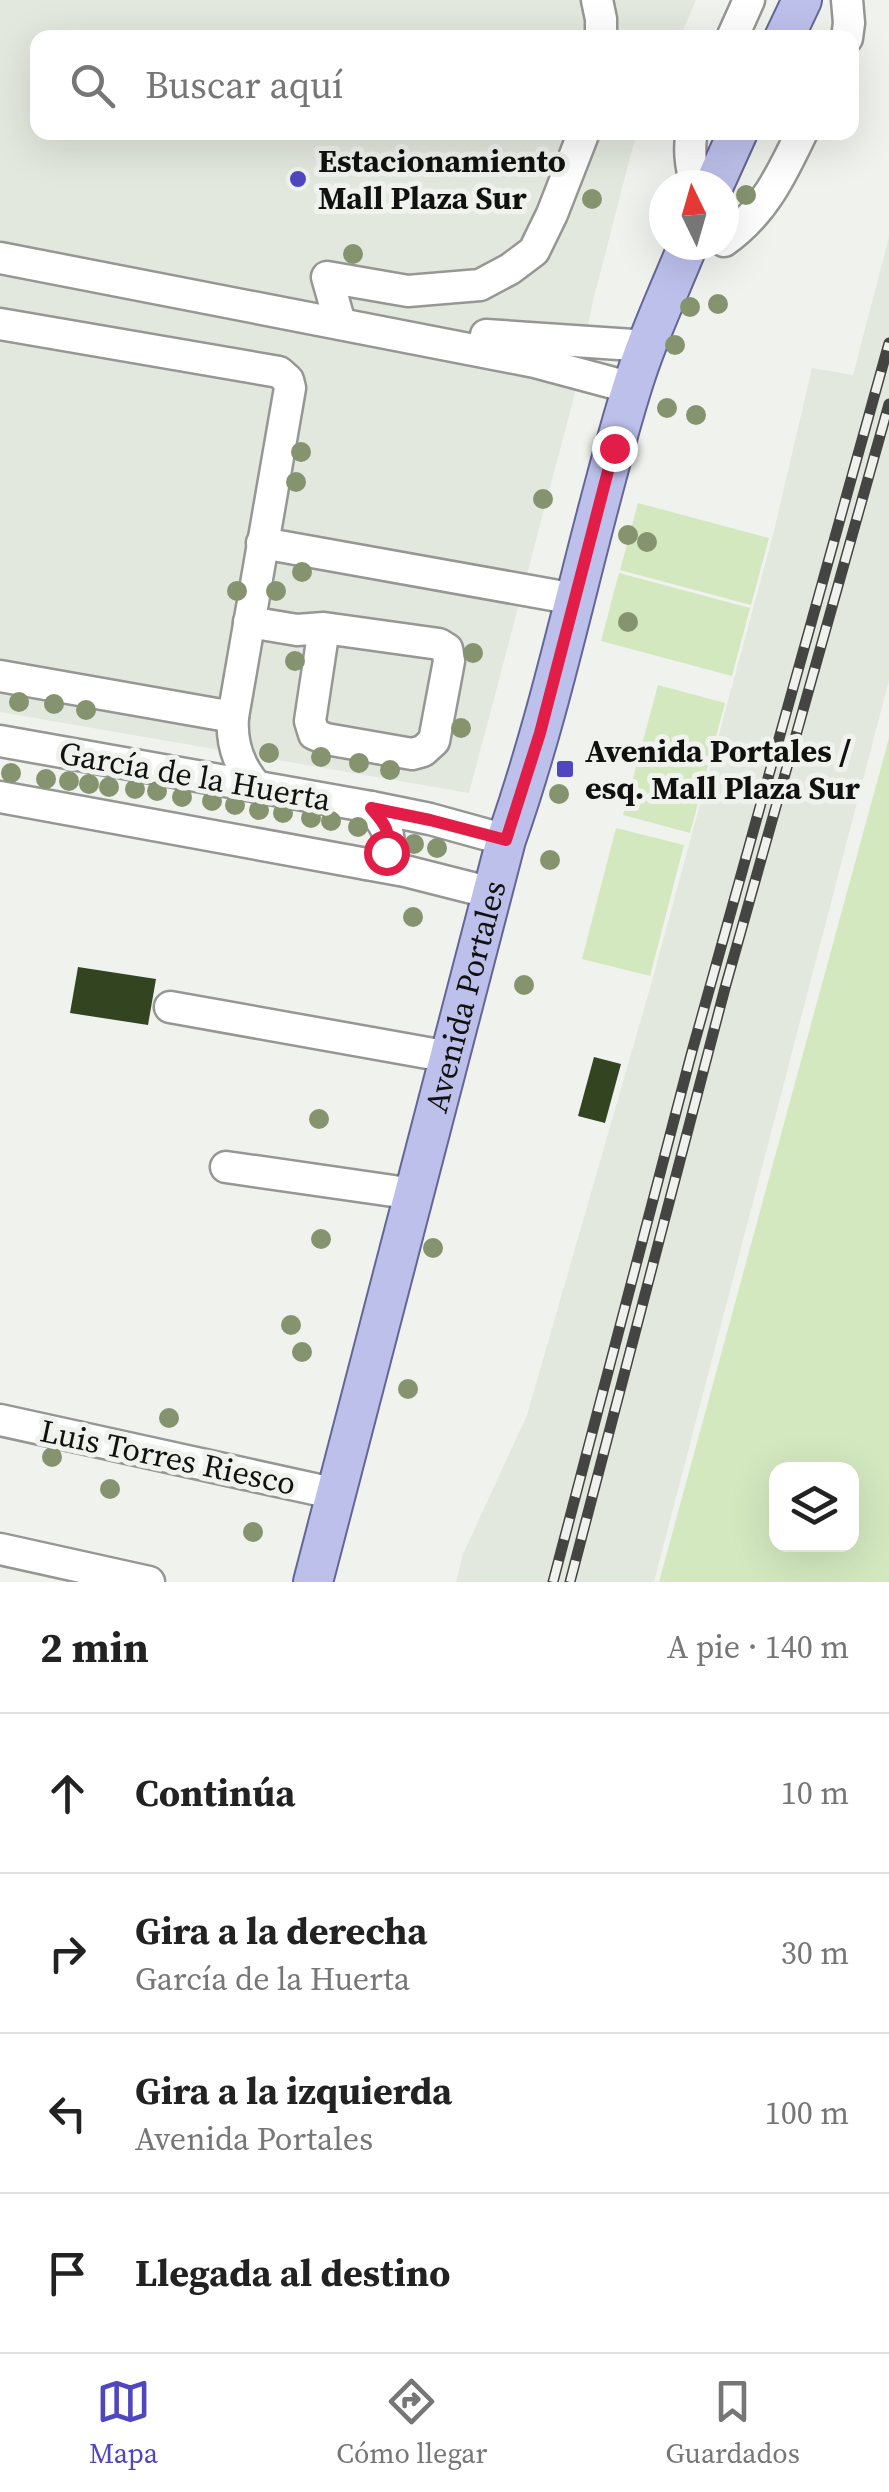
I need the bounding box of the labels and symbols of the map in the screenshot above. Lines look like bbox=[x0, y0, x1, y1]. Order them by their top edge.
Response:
place label: Estacionamiento Mall Plaza Sur bbox=[318, 139, 566, 220]
marker: Estacionamiento Mall Plaza Sur bbox=[287, 168, 309, 190]
north arrow bbox=[649, 170, 739, 260]
route end bbox=[592, 426, 638, 472]
place label: Avenida Portales / esq. Mall Plaza Sur bbox=[585, 729, 860, 810]
street label: García de la Huerta bbox=[56, 730, 335, 822]
marker: Avenida Portales / esq. Mall Plaza Sur bbox=[554, 758, 576, 780]
route start bbox=[364, 830, 410, 876]
street label: Avenida Portales bbox=[414, 876, 517, 1117]
street label: Luis Torres Riesco bbox=[36, 1408, 300, 1506]

